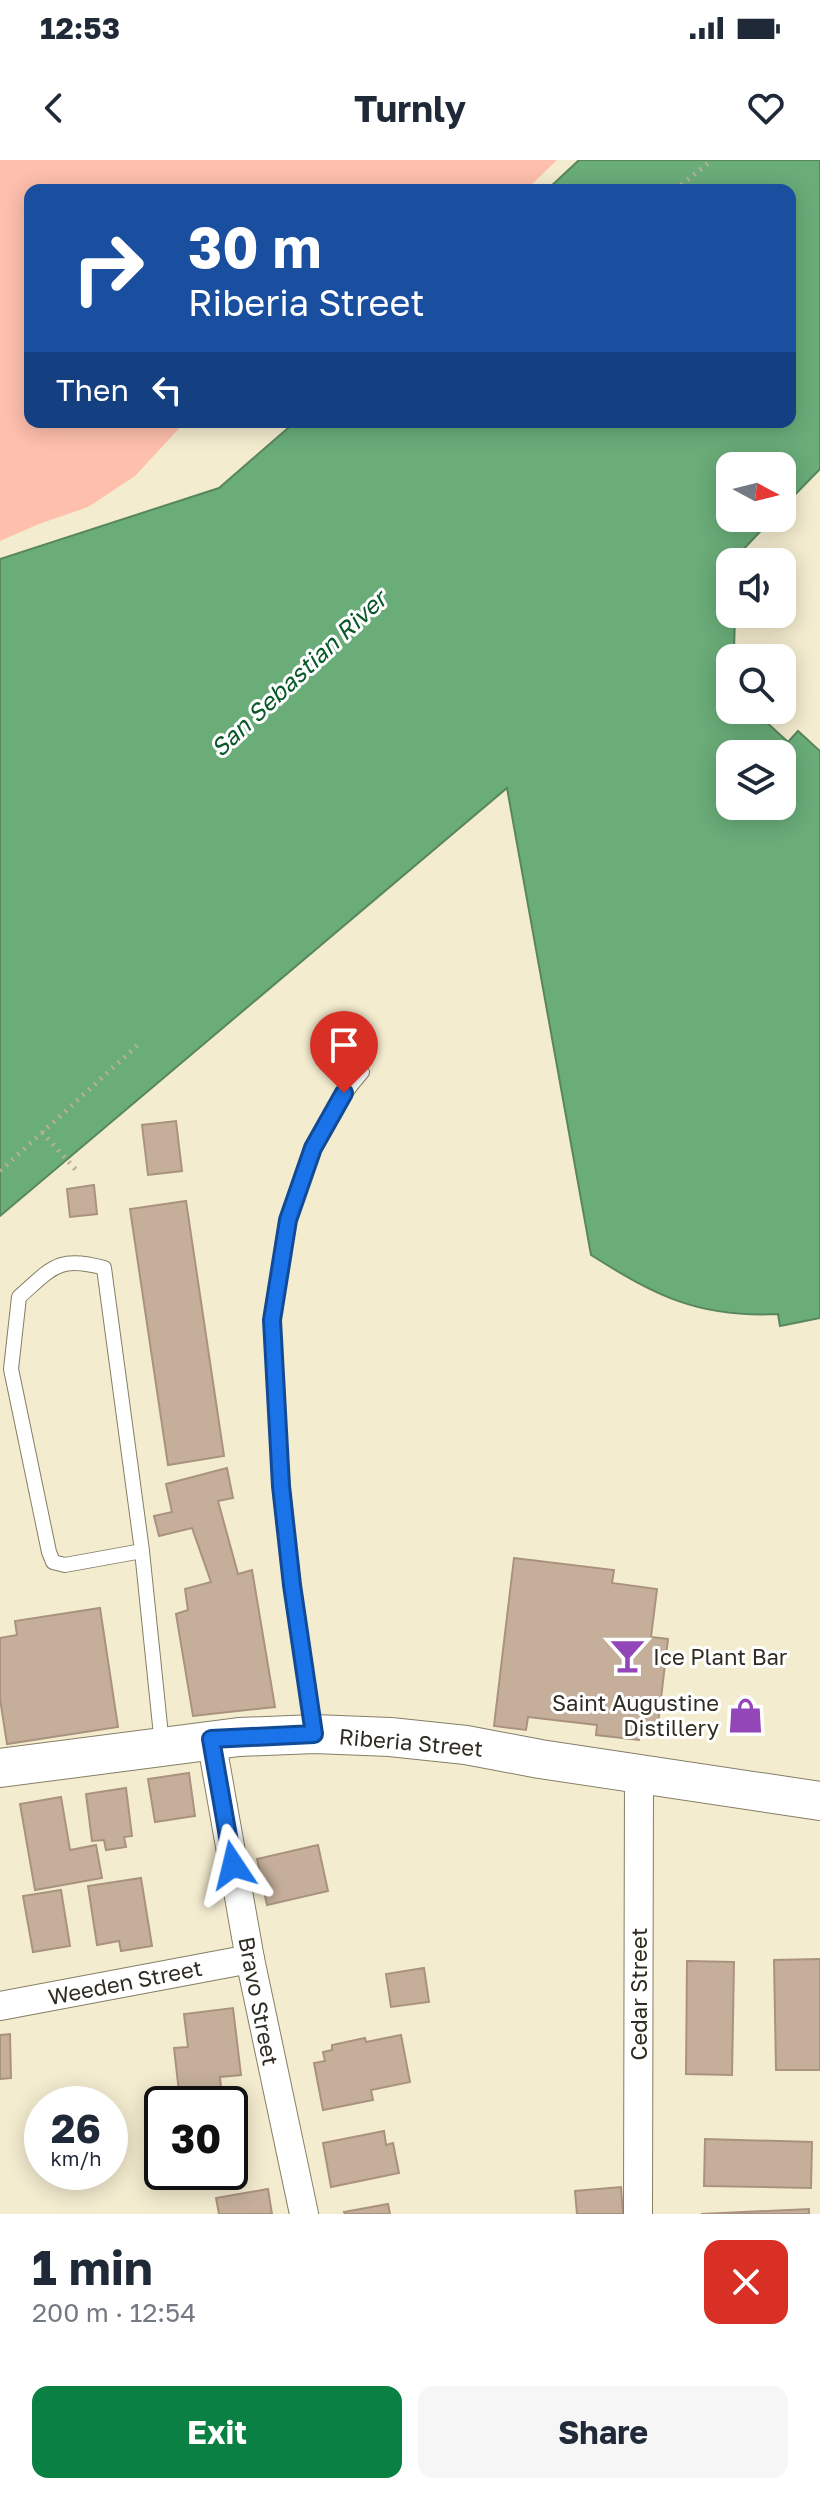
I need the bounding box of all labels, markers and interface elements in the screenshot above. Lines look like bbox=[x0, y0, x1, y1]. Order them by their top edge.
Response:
text: 12:53 bbox=[40, 10, 120, 46]
icon: back bbox=[32, 86, 76, 130]
icon: heart bbox=[744, 86, 788, 130]
text: Turnly bbox=[354, 87, 466, 130]
text: 30 m bbox=[188, 213, 322, 280]
icon: right bbox=[56, 216, 160, 320]
text: Riberia Street bbox=[188, 281, 425, 324]
icon: left bbox=[145, 368, 189, 412]
text: Then bbox=[56, 372, 129, 408]
north arrow bbox=[716, 452, 796, 532]
map controls bbox=[716, 452, 796, 820]
button: sound bbox=[716, 548, 796, 628]
water label: San Sebastian River bbox=[204, 582, 394, 762]
button: search bbox=[716, 644, 796, 724]
button: layers bbox=[716, 740, 796, 820]
pin bbox=[310, 1011, 378, 1093]
icon: arrive bbox=[322, 1023, 366, 1067]
bar icon: Ice Plant Bar bbox=[608, 1637, 646, 1675]
place label: Ice Plant Bar bbox=[653, 1643, 788, 1670]
place label: Saint Augustine Distillery bbox=[552, 1689, 719, 1741]
shop icon: Saint Augustine Distillery bbox=[726, 1696, 764, 1734]
street label: Riberia Street bbox=[338, 1722, 484, 1762]
position arrow bbox=[191, 1823, 275, 1907]
street label: Cedar Street bbox=[625, 1928, 652, 2060]
street label: Bravo Street bbox=[233, 1934, 285, 2068]
street label: Weeden Street bbox=[46, 1954, 204, 2010]
speed limit sign: 30 bbox=[144, 2086, 248, 2190]
text: 26 bbox=[51, 2104, 101, 2152]
text: km/h bbox=[51, 2146, 101, 2170]
text: 1 min bbox=[32, 2238, 153, 2296]
button: close bbox=[704, 2240, 788, 2324]
text: 200 m · 12:54 bbox=[32, 2297, 196, 2328]
button: Exit bbox=[32, 2386, 402, 2478]
button: Share bbox=[418, 2386, 788, 2478]

